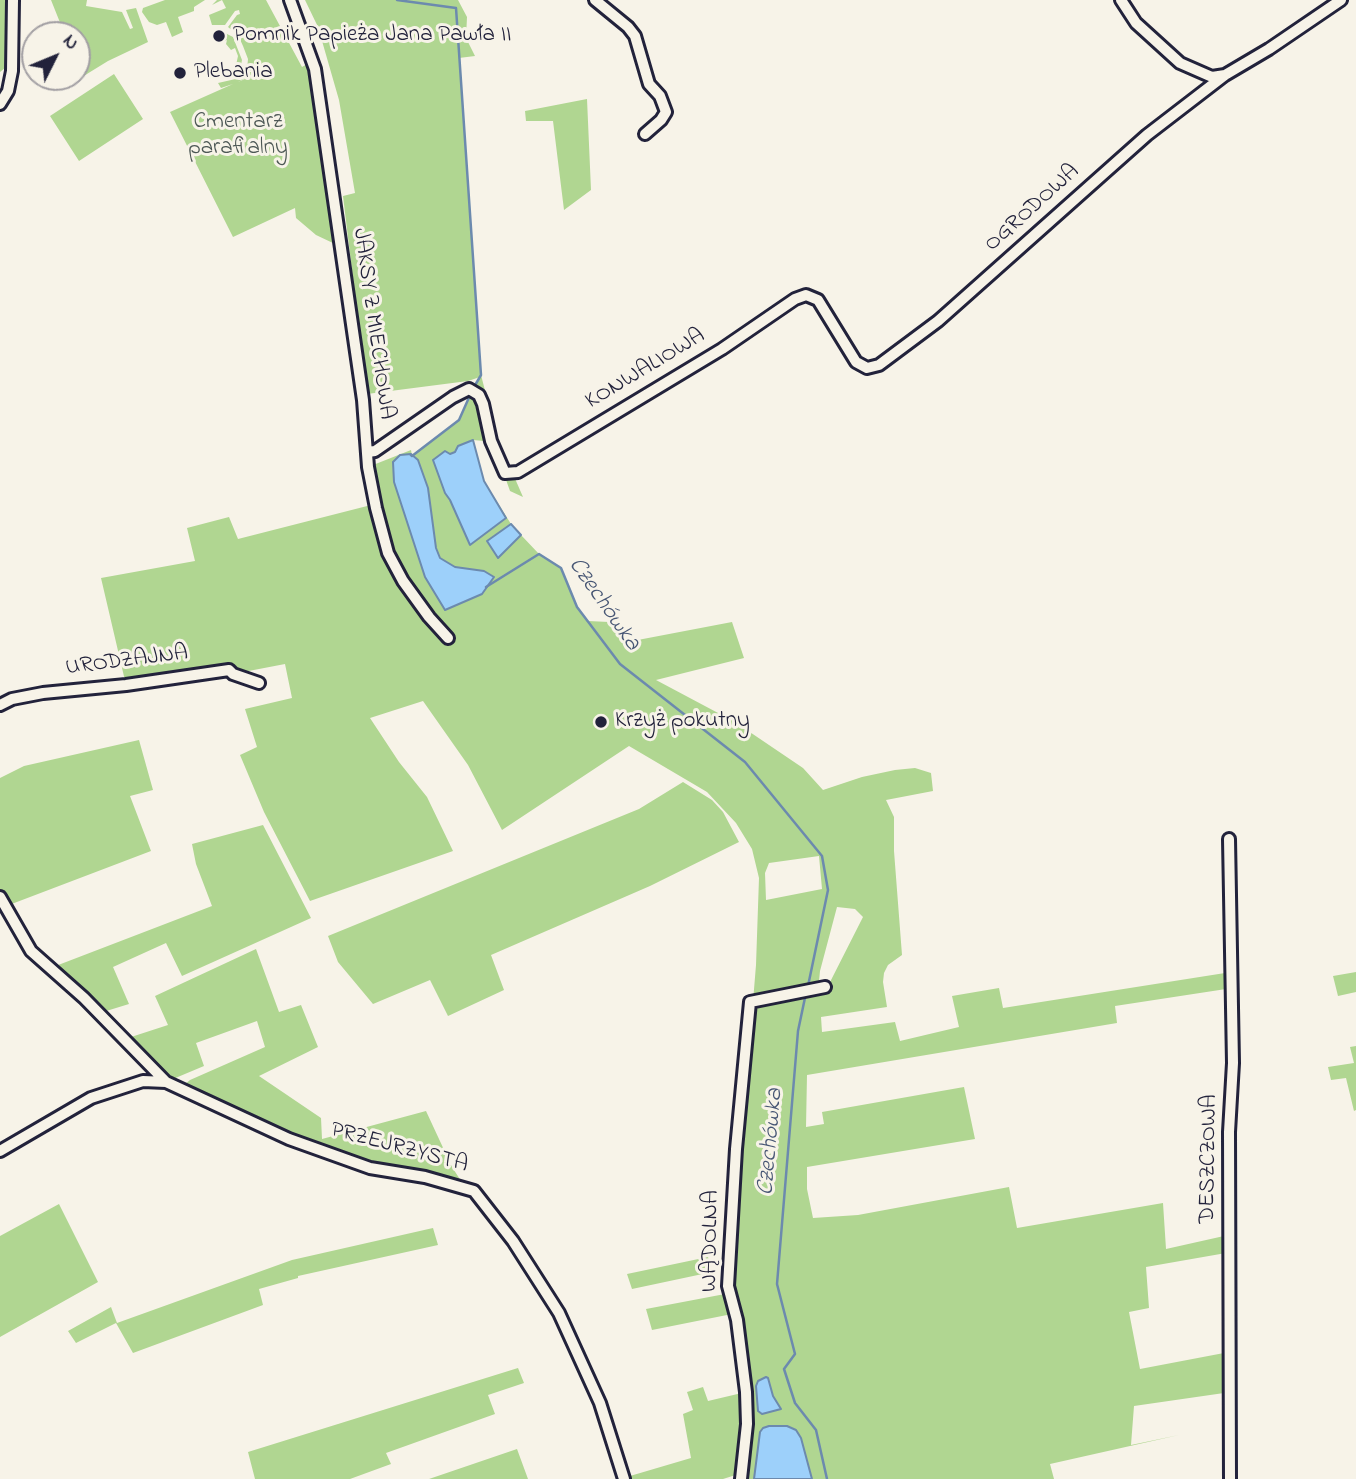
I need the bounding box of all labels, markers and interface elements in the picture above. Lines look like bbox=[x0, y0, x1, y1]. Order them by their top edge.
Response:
north arrow bbox=[21, 21, 91, 91]
place label: Pomnik Papieża Jana Pawła II bbox=[233, 22, 512, 50]
marker: Pomnik Papieża Jana Pawła II bbox=[211, 28, 227, 44]
text: N bbox=[56, 29, 85, 57]
place label: Plebania bbox=[194, 59, 273, 87]
marker: Plebania bbox=[172, 65, 188, 81]
park label: Cmentarz parafialny bbox=[188, 109, 288, 163]
street label: OGRODOWA bbox=[980, 159, 1086, 259]
street label: JAKSY Z MIECHOWA bbox=[345, 227, 399, 421]
street label: KONWALIOWA bbox=[581, 323, 711, 417]
water label: Czechówka bbox=[560, 553, 646, 657]
street label: URODZAJNA bbox=[64, 641, 190, 683]
place label: Krzyż pokutny bbox=[615, 708, 750, 736]
marker: Krzyż pokutny bbox=[593, 714, 609, 730]
water label: Czechówka bbox=[753, 1087, 791, 1197]
street label: DESZCZOWA bbox=[1195, 1094, 1225, 1224]
street label: PRZEJRZYSTA bbox=[327, 1117, 471, 1181]
street label: WĄDOLNA bbox=[697, 1190, 727, 1292]

